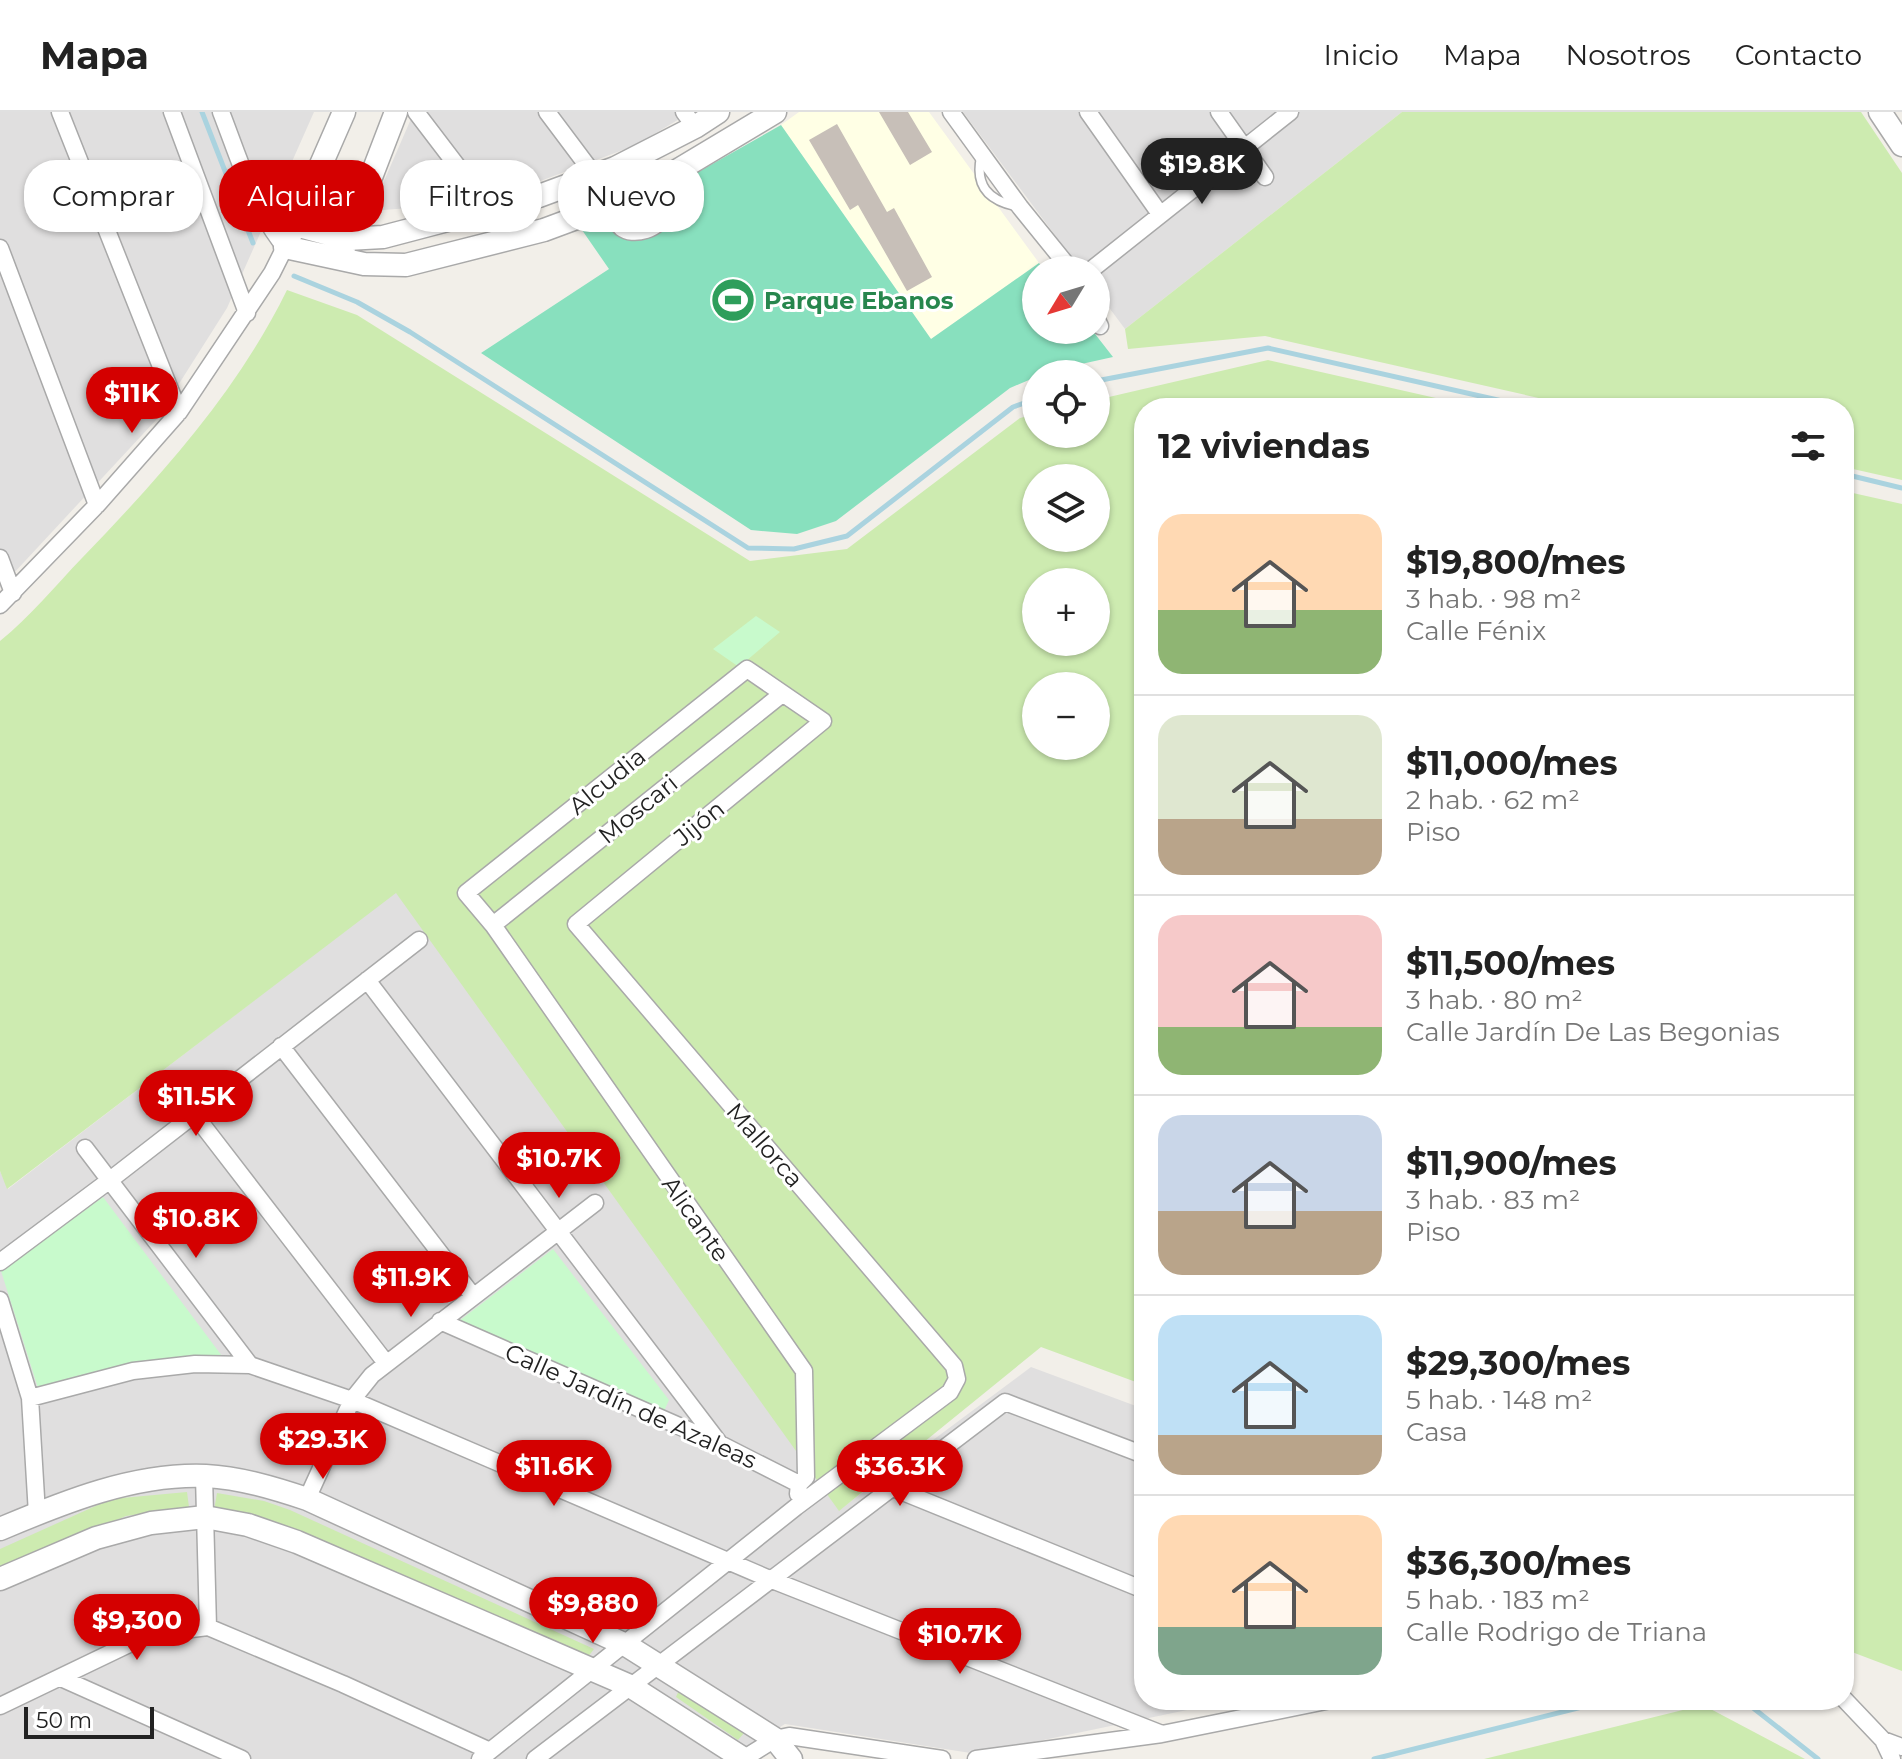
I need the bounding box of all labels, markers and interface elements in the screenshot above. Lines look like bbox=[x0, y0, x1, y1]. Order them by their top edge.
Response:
text: Mapa bbox=[40, 32, 149, 79]
text: Inicio bbox=[1323, 38, 1399, 72]
text: Mapa bbox=[1443, 38, 1522, 72]
text: Nosotros bbox=[1566, 38, 1691, 72]
text: Contacto bbox=[1735, 38, 1862, 72]
pin: $19.8K bbox=[1137, 138, 1267, 206]
text: $19.8K bbox=[1159, 148, 1245, 180]
chip: Comprar bbox=[24, 160, 203, 232]
chip: Alquilar bbox=[219, 160, 384, 232]
chip: Filtros bbox=[400, 160, 542, 232]
chip: Nuevo bbox=[558, 160, 704, 232]
north arrow bbox=[1022, 256, 1110, 344]
map controls bbox=[1022, 256, 1110, 760]
sports icon: Parque Ebanos bbox=[709, 276, 757, 324]
place label: Parque Ebanos bbox=[764, 286, 954, 315]
button: locate bbox=[1022, 360, 1110, 448]
pin: $11K bbox=[85, 367, 179, 435]
text: $11K bbox=[104, 377, 160, 409]
icon: filters bbox=[1786, 424, 1830, 468]
text: 12 viviendas bbox=[1158, 425, 1370, 467]
button: layers bbox=[1022, 464, 1110, 552]
text: $19,800/mes bbox=[1406, 541, 1626, 583]
icon: home bbox=[1222, 546, 1318, 642]
button: + bbox=[1022, 568, 1110, 656]
text: 3 hab. · 98 m² bbox=[1406, 583, 1581, 615]
text: Calle Fénix bbox=[1406, 615, 1546, 647]
button: − bbox=[1022, 672, 1110, 760]
street label: Alcudia bbox=[563, 741, 651, 821]
text: $11,000/mes bbox=[1406, 742, 1618, 784]
icon: home bbox=[1222, 747, 1318, 843]
street label: Moscari bbox=[593, 768, 683, 850]
text: 2 hab. · 62 m² bbox=[1406, 784, 1580, 816]
street label: Jijón bbox=[667, 794, 730, 853]
text: Piso bbox=[1406, 816, 1461, 848]
text: $11,500/mes bbox=[1406, 942, 1615, 984]
icon: home bbox=[1222, 947, 1318, 1043]
text: 3 hab. · 80 m² bbox=[1406, 984, 1583, 1016]
text: Calle Jardín De Las Begonias bbox=[1406, 1016, 1780, 1048]
pin: $11.5K bbox=[131, 1070, 261, 1138]
text: $11.5K bbox=[157, 1080, 235, 1112]
street label: Mallorca bbox=[721, 1097, 809, 1193]
pin: $10.7K bbox=[494, 1132, 624, 1200]
text: $10.7K bbox=[516, 1142, 602, 1174]
text: $11,900/mes bbox=[1406, 1142, 1617, 1184]
icon: home bbox=[1222, 1147, 1318, 1243]
street label: Alicante bbox=[656, 1171, 736, 1267]
text: 3 hab. · 83 m² bbox=[1406, 1184, 1580, 1216]
pin: $10.8K bbox=[131, 1192, 261, 1260]
text: $10.8K bbox=[152, 1202, 240, 1234]
text: Piso bbox=[1406, 1216, 1461, 1248]
pin: $11.9K bbox=[346, 1251, 476, 1319]
text: $11.9K bbox=[371, 1261, 451, 1293]
street label: Calle Jardín de Azaleas bbox=[501, 1337, 761, 1475]
text: $29,300/mes bbox=[1406, 1342, 1630, 1384]
icon: home bbox=[1222, 1347, 1318, 1443]
text: 5 hab. · 148 m² bbox=[1406, 1384, 1592, 1416]
pin: $29.3K bbox=[258, 1413, 388, 1481]
text: Casa bbox=[1406, 1416, 1468, 1448]
text: $29.3K bbox=[278, 1423, 368, 1455]
pin: $11.6K bbox=[489, 1440, 619, 1508]
pin: $36.3K bbox=[835, 1440, 965, 1508]
text: $11.6K bbox=[515, 1450, 593, 1482]
text: $36.3K bbox=[855, 1450, 945, 1482]
text: $36,300/mes bbox=[1406, 1542, 1631, 1584]
icon: home bbox=[1222, 1547, 1318, 1643]
pin: $9,880 bbox=[528, 1577, 658, 1645]
text: 5 hab. · 183 m² bbox=[1406, 1584, 1590, 1616]
text: $9,880 bbox=[547, 1587, 639, 1619]
pin: $9,300 bbox=[72, 1594, 202, 1662]
text: $9,300 bbox=[92, 1604, 182, 1636]
pin: $10.7K bbox=[895, 1608, 1025, 1676]
text: Calle Rodrigo de Triana bbox=[1406, 1616, 1707, 1648]
text: $10.7K bbox=[917, 1618, 1003, 1650]
scale bar bbox=[24, 1703, 154, 1739]
text: 50 m bbox=[36, 1707, 92, 1734]

